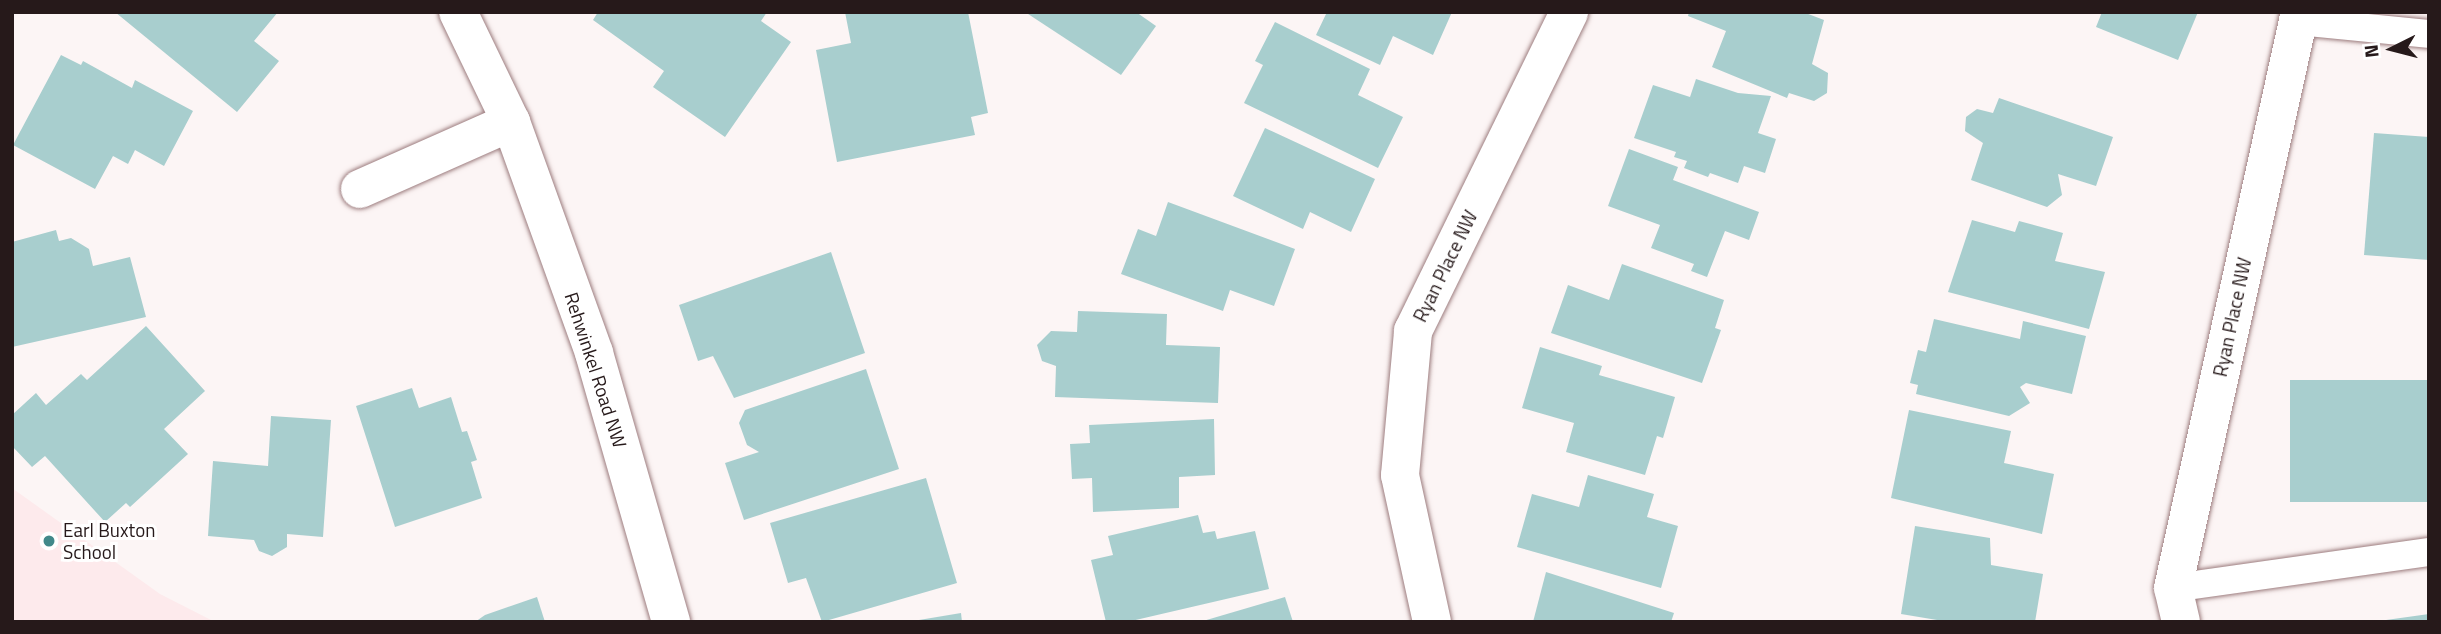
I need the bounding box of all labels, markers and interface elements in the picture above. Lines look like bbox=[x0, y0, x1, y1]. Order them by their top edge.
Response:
north arrow bbox=[2357, 14, 2427, 84]
text: N bbox=[2356, 43, 2386, 59]
street label: Ryan Place NW bbox=[1408, 206, 1482, 326]
street label: Ryan Place NW bbox=[2208, 255, 2256, 379]
street label: Rehwinkel Road NW bbox=[560, 289, 632, 451]
place label: Earl Buxton School bbox=[63, 519, 155, 563]
marker: Earl Buxton School bbox=[41, 533, 57, 549]

